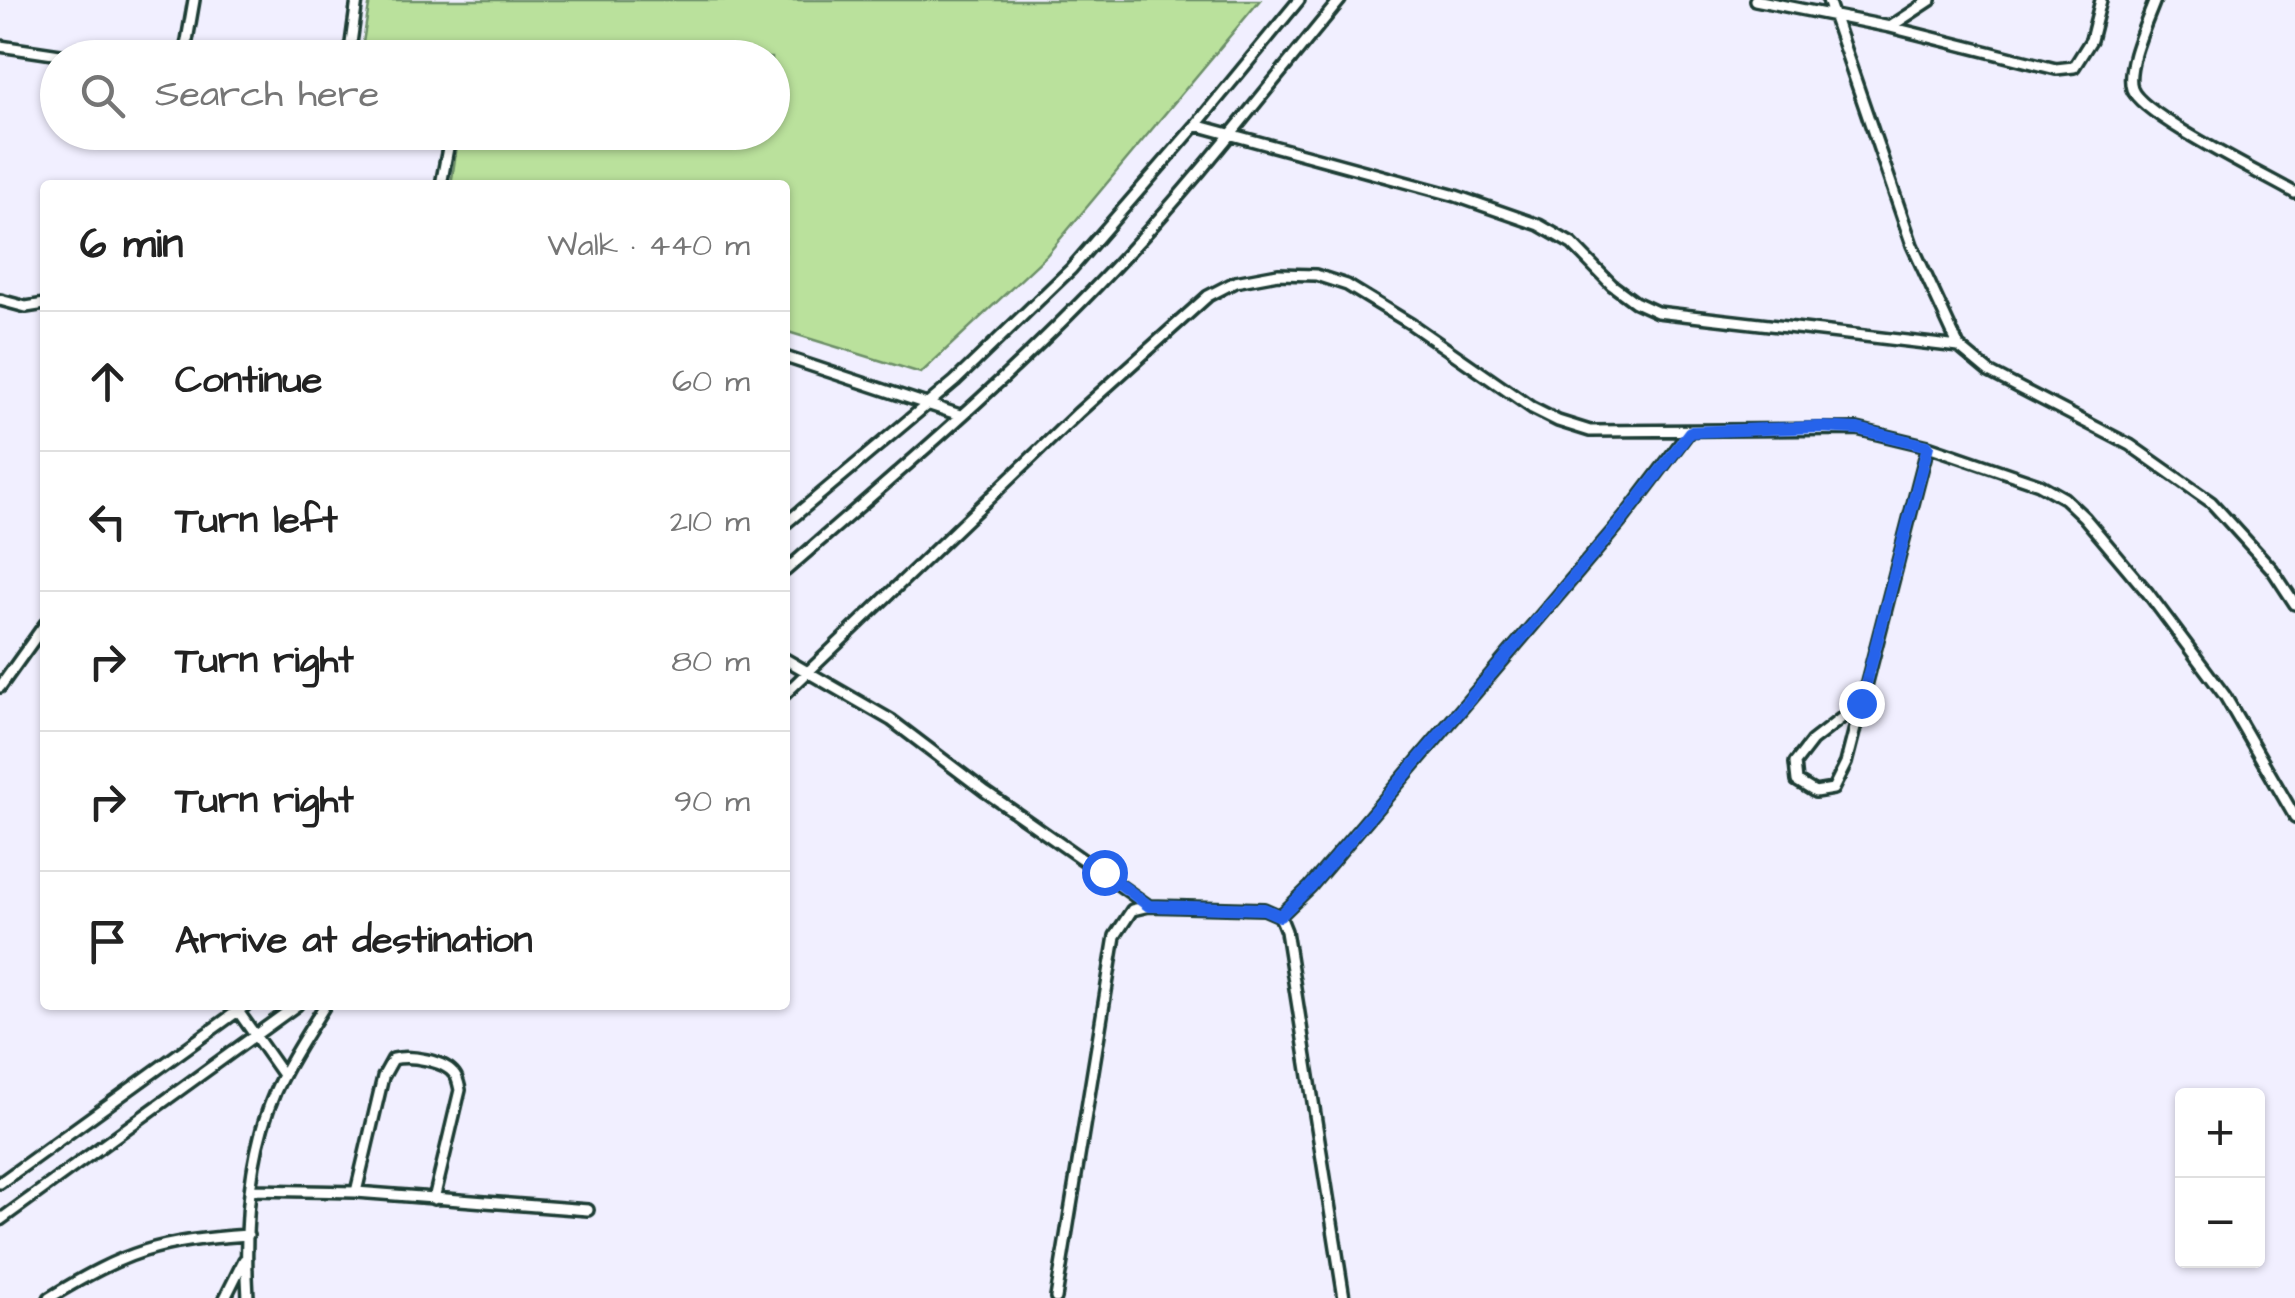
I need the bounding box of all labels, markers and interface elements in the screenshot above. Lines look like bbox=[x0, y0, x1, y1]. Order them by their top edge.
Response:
search box bbox=[40, 40, 790, 150]
icon: search bbox=[75, 68, 130, 123]
text: Search here bbox=[155, 69, 379, 121]
text: 6 min bbox=[80, 216, 183, 274]
text: Walk · 440 m bbox=[547, 223, 750, 268]
icon: ahead bbox=[80, 354, 135, 409]
text: Continue bbox=[175, 355, 322, 407]
text: 60 m bbox=[672, 359, 750, 404]
icon: left bbox=[80, 494, 135, 549]
text: Turn left bbox=[175, 495, 338, 547]
text: 210 m bbox=[670, 499, 750, 544]
icon: right bbox=[80, 634, 135, 689]
text: Turn right bbox=[175, 635, 354, 687]
text: 80 m bbox=[671, 639, 750, 684]
route end bbox=[1839, 681, 1885, 727]
icon: right bbox=[80, 774, 135, 829]
text: Turn right bbox=[175, 775, 354, 827]
text: 90 m bbox=[674, 779, 750, 824]
route start bbox=[1082, 850, 1128, 896]
icon: arrive bbox=[80, 914, 135, 969]
text: Arrive at destination bbox=[175, 915, 532, 967]
map controls bbox=[2175, 1088, 2265, 1268]
button: + bbox=[2175, 1088, 2265, 1178]
button: − bbox=[2175, 1178, 2265, 1268]

